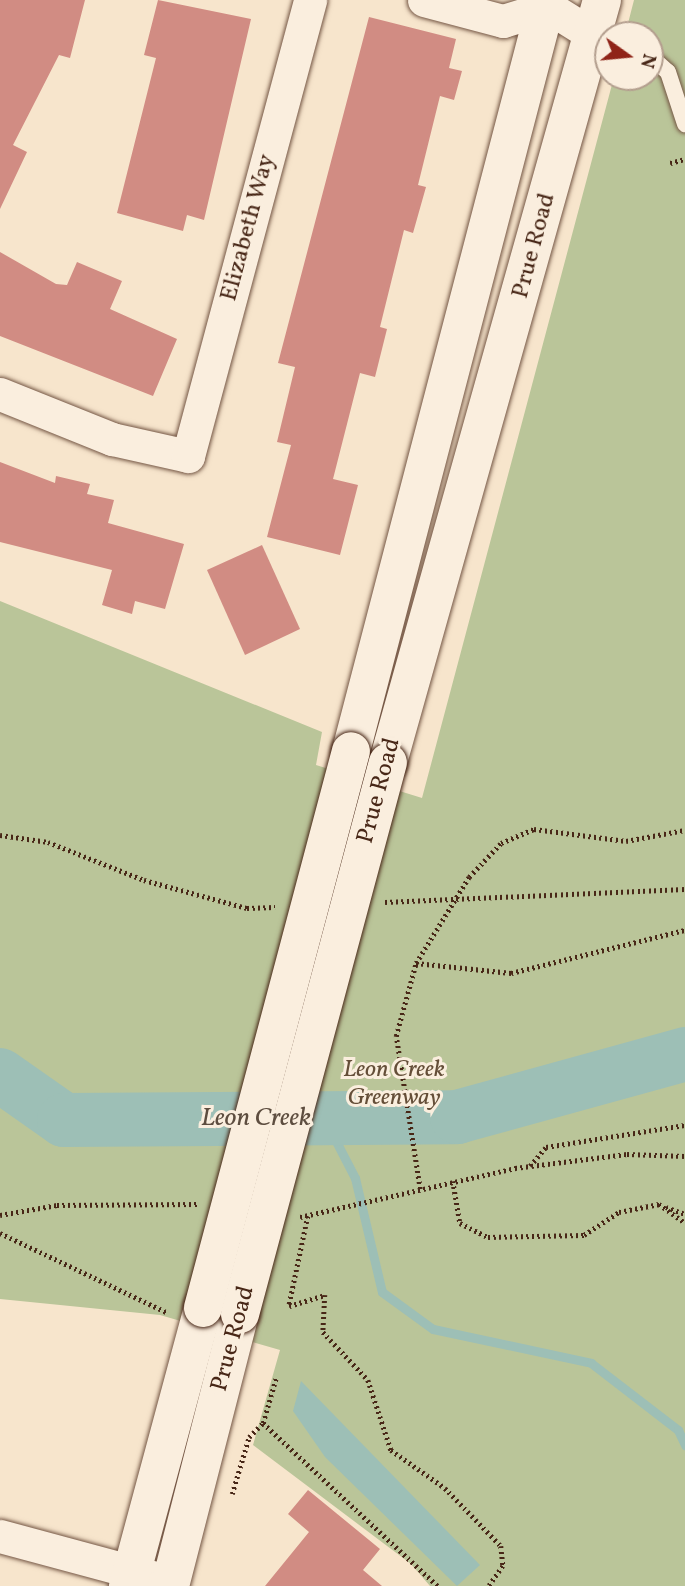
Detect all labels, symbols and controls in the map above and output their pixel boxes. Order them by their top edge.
north arrow [594,21,664,91]
text: N [633,51,662,71]
street label: Elizabeth Way [215,151,283,305]
street label: Prue Road [507,190,563,302]
street label: Prue Road [352,735,408,847]
park label: Leon Creek Greenway [343,1057,445,1113]
water label: Leon Creek [201,1103,311,1135]
street label: Prue Road [206,1283,262,1395]

